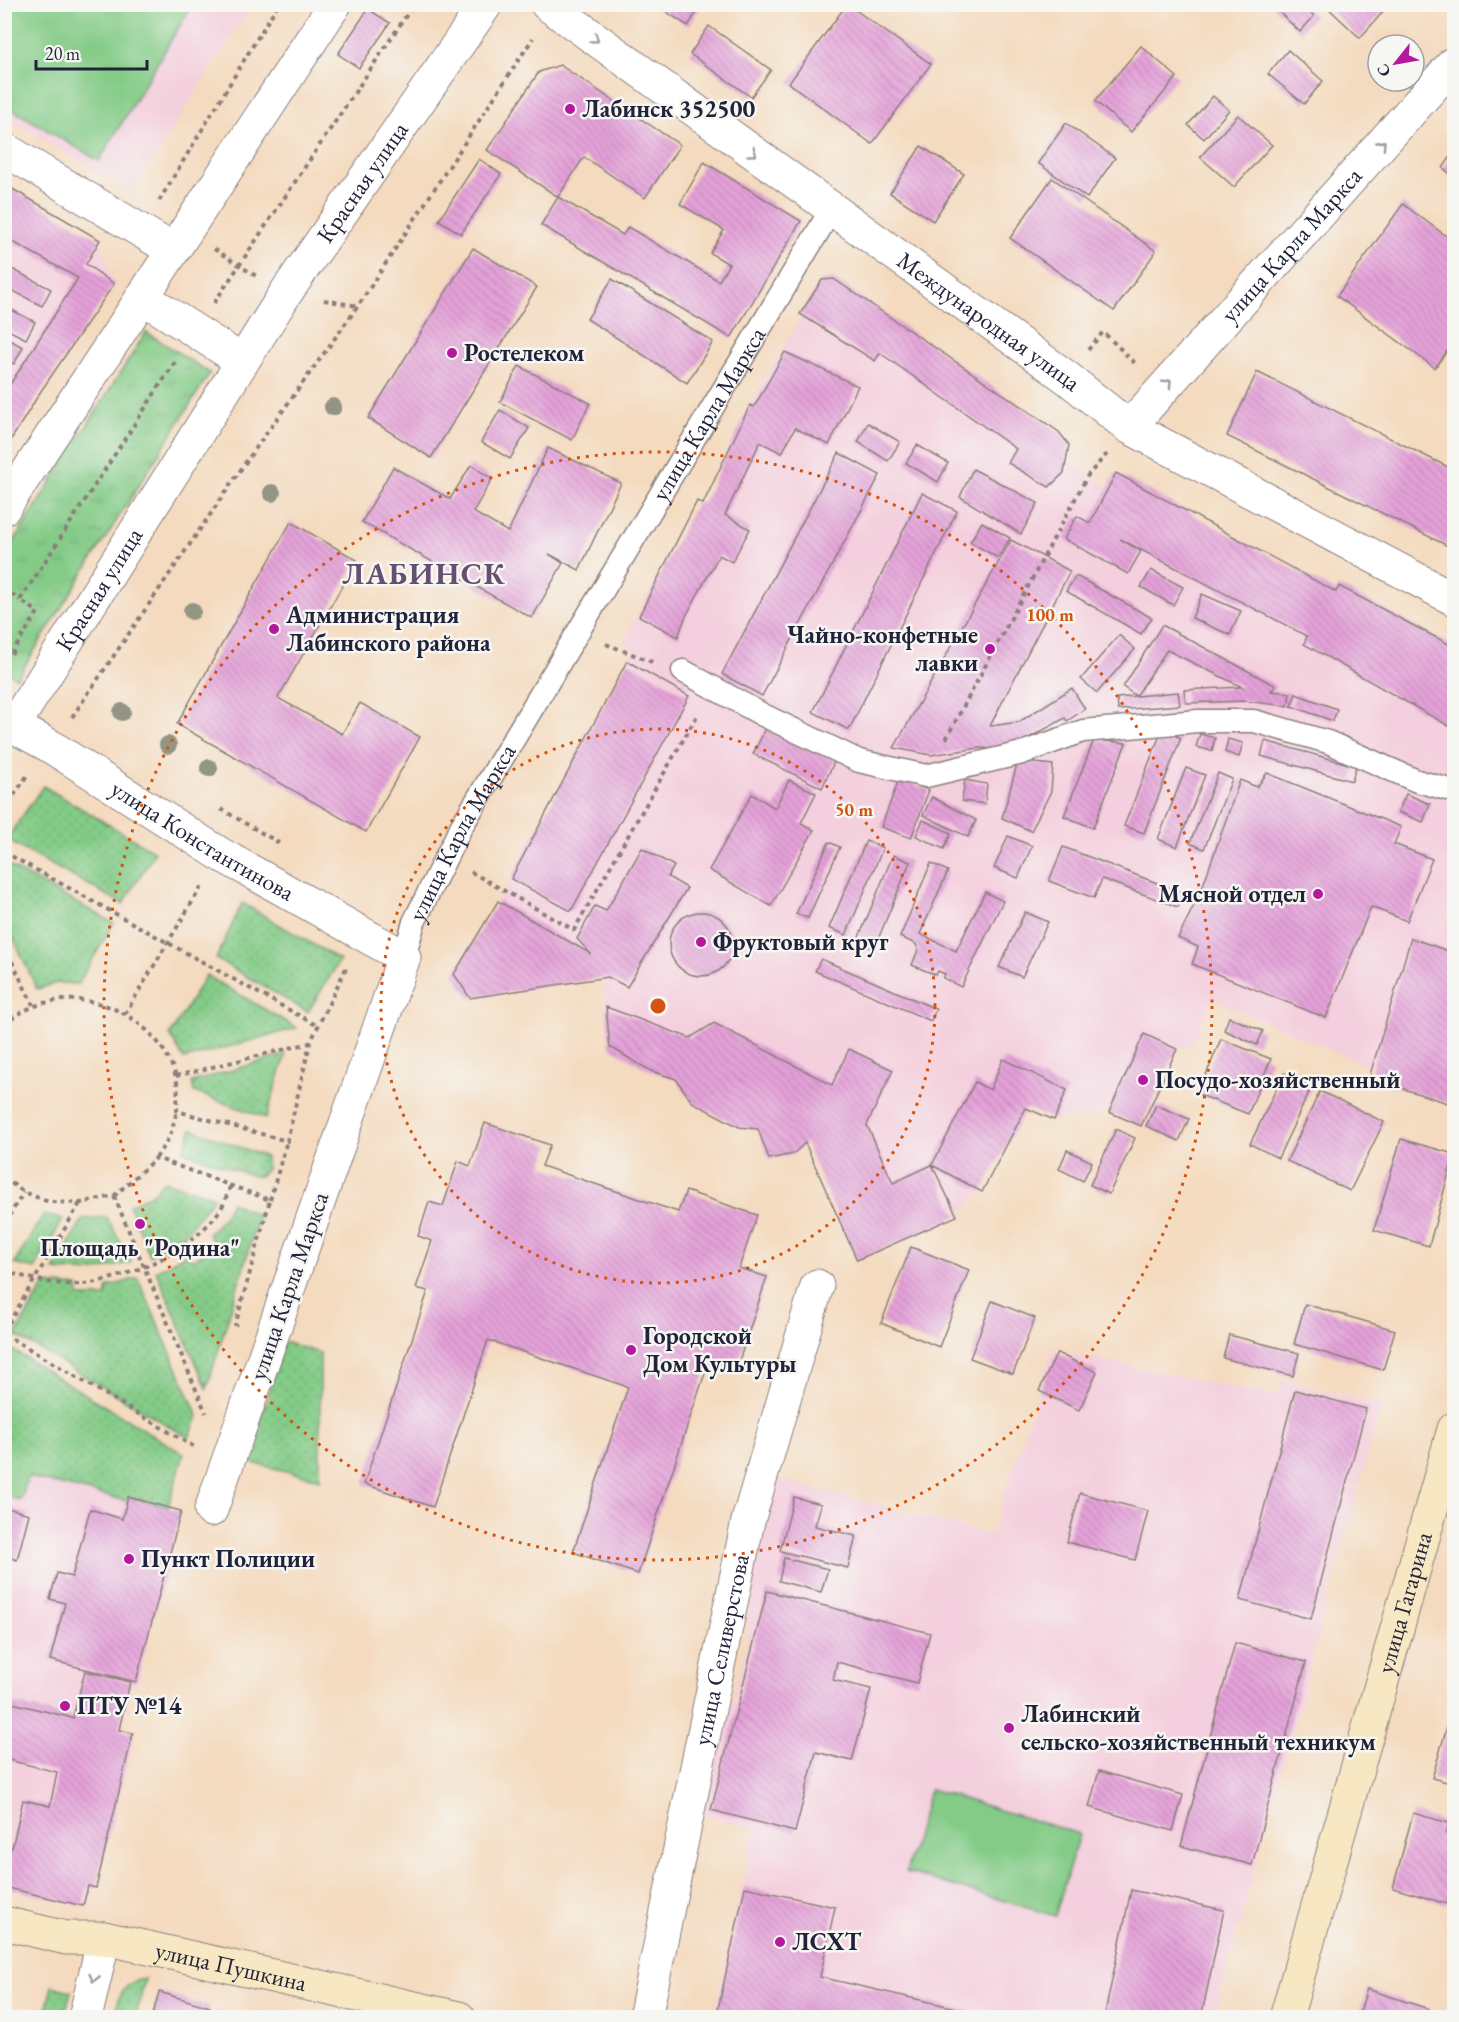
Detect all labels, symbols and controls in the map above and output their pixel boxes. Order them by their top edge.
one-way arrow [588,32,599,43]
scale bar [36,33,147,71]
north arrow [1366,33,1426,93]
text: 20 m [45,42,80,65]
text: С [1372,60,1395,81]
place label: Лабинск 352500 [582,93,755,124]
marker: Лабинск 352500 [563,102,577,116]
street label: Красная улица [309,115,415,249]
one-way arrow [1375,140,1386,151]
one-way arrow [746,146,757,157]
street label: улица Карла Маркса [1214,160,1369,329]
street label: Международная улица [891,245,1087,398]
street label: улица Карла Маркса [644,321,773,506]
place label: Ростелеком [464,337,584,368]
marker: Ростелеком [445,346,459,360]
one-way arrow [1161,380,1172,390]
street label: Красная улица [48,521,150,657]
district label: ЛАБИНСК [342,554,506,593]
place label: Администрация Лабинского района [285,599,491,658]
text: 100 m [1026,603,1074,626]
place label: Чайно-конфетные лавки [787,619,978,678]
marker: Администрация Лабинского района [267,622,281,636]
marker: Чайно-конфетные лавки [983,642,997,656]
street label: улица Карла Маркса [401,738,523,926]
street label: улица Константинова [105,773,300,908]
text: 50 m [835,798,873,821]
place label: Мясной отдел [1158,878,1306,909]
marker: Мясной отдел [1311,887,1325,901]
place label: Фруктовый круг [713,926,889,958]
marker: Фруктовый круг [694,935,708,949]
centre of rings [648,996,668,1016]
place label: Посудо-хозяйственный [1155,1064,1400,1096]
marker: Посудо-хозяйственный [1136,1073,1150,1087]
street label: улица Карла Маркса [242,1187,335,1384]
marker: Площадь "Родина" [133,1217,147,1231]
place label: Площадь "Родина" [40,1232,240,1263]
place label: Городской Дом Культуры [643,1320,797,1380]
marker: Городской Дом Культуры [624,1343,638,1357]
street label: улица Гагарина [1369,1528,1439,1677]
place label: Пункт Полиции [141,1543,315,1575]
street label: улица Селиверстова [686,1551,756,1748]
marker: Пункт Полиции [122,1552,136,1566]
place label: ПТУ №14 [77,1690,182,1721]
place label: Лабинский сельско-хозяйственный техникум [1021,1698,1376,1758]
marker: ПТУ №14 [58,1699,72,1713]
marker: Лабинский сельско-хозяйственный техникум [1002,1721,1016,1735]
place label: ЛСХТ [792,1926,862,1957]
street label: улица Пушкина [153,1934,310,1998]
marker: ЛСХТ [773,1935,787,1949]
one-way arrow [89,1973,102,1983]

